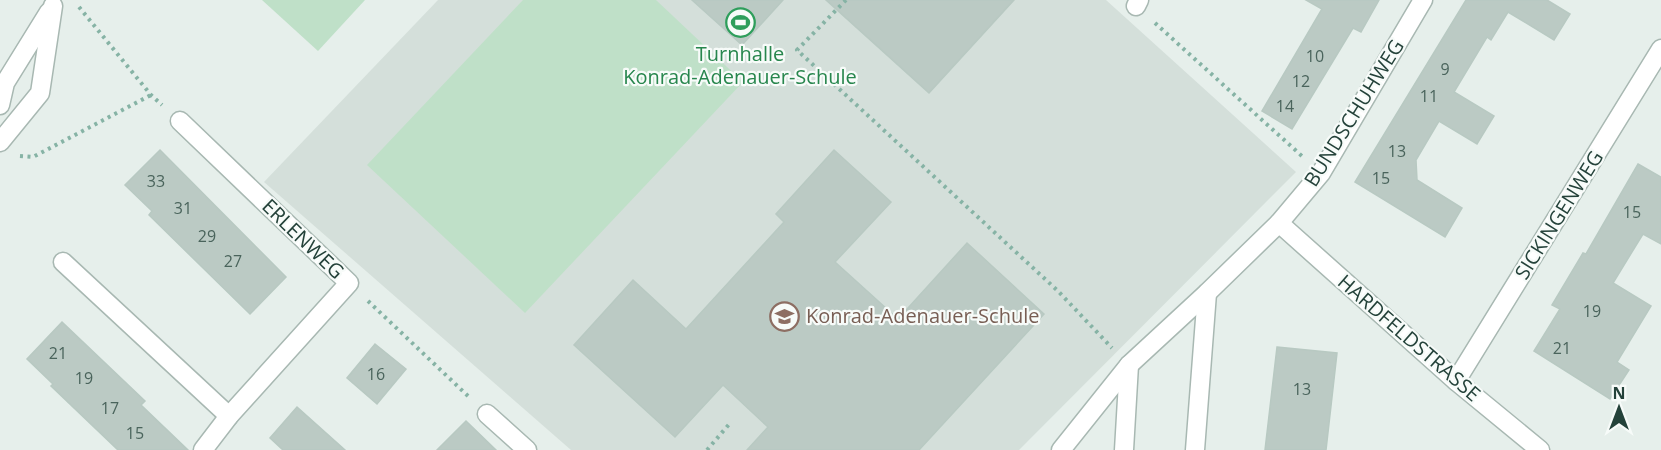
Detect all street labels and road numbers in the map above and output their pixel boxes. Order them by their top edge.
street label: BUNDSCHUHWEG [1297,34,1410,191]
street label: SICKINGENWEG [1508,145,1609,284]
street label: ERLENWEG [256,193,350,285]
street label: HARDFELDSTRASSE [1332,268,1486,407]

